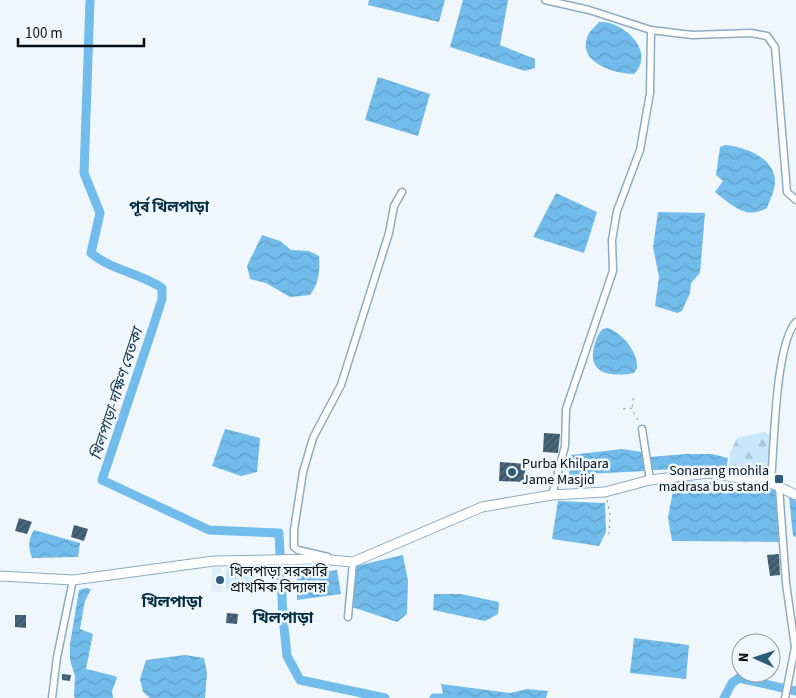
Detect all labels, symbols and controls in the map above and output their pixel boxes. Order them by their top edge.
scale bar [18,15,144,47]
text: 100 m [25,23,63,44]
district label: পূর্ব খিলপাড়া [129,196,210,218]
water label: খিলপাড়া-দক্ষিণ বেতকা [86,323,149,463]
place label: Purba Khilpara Jame Masjid [522,454,609,490]
place label: Sonarang mohila madrasa bus stand [659,461,769,497]
marker: Purba Khilpara Jame Masjid [506,466,518,478]
marker: Sonarang mohila madrasa bus stand [773,473,785,485]
place label: খিলপাড়া সরকারি প্রাথমিক বিদ্যালয় [229,562,328,598]
marker: খিলপাড়া সরকারি প্রাথমিক বিদ্যালয় [214,574,226,586]
district label: খিলপাড়া [141,591,203,613]
district label: খিলপাড়া [252,607,314,629]
north arrow [731,633,781,683]
text: N [734,652,754,663]

